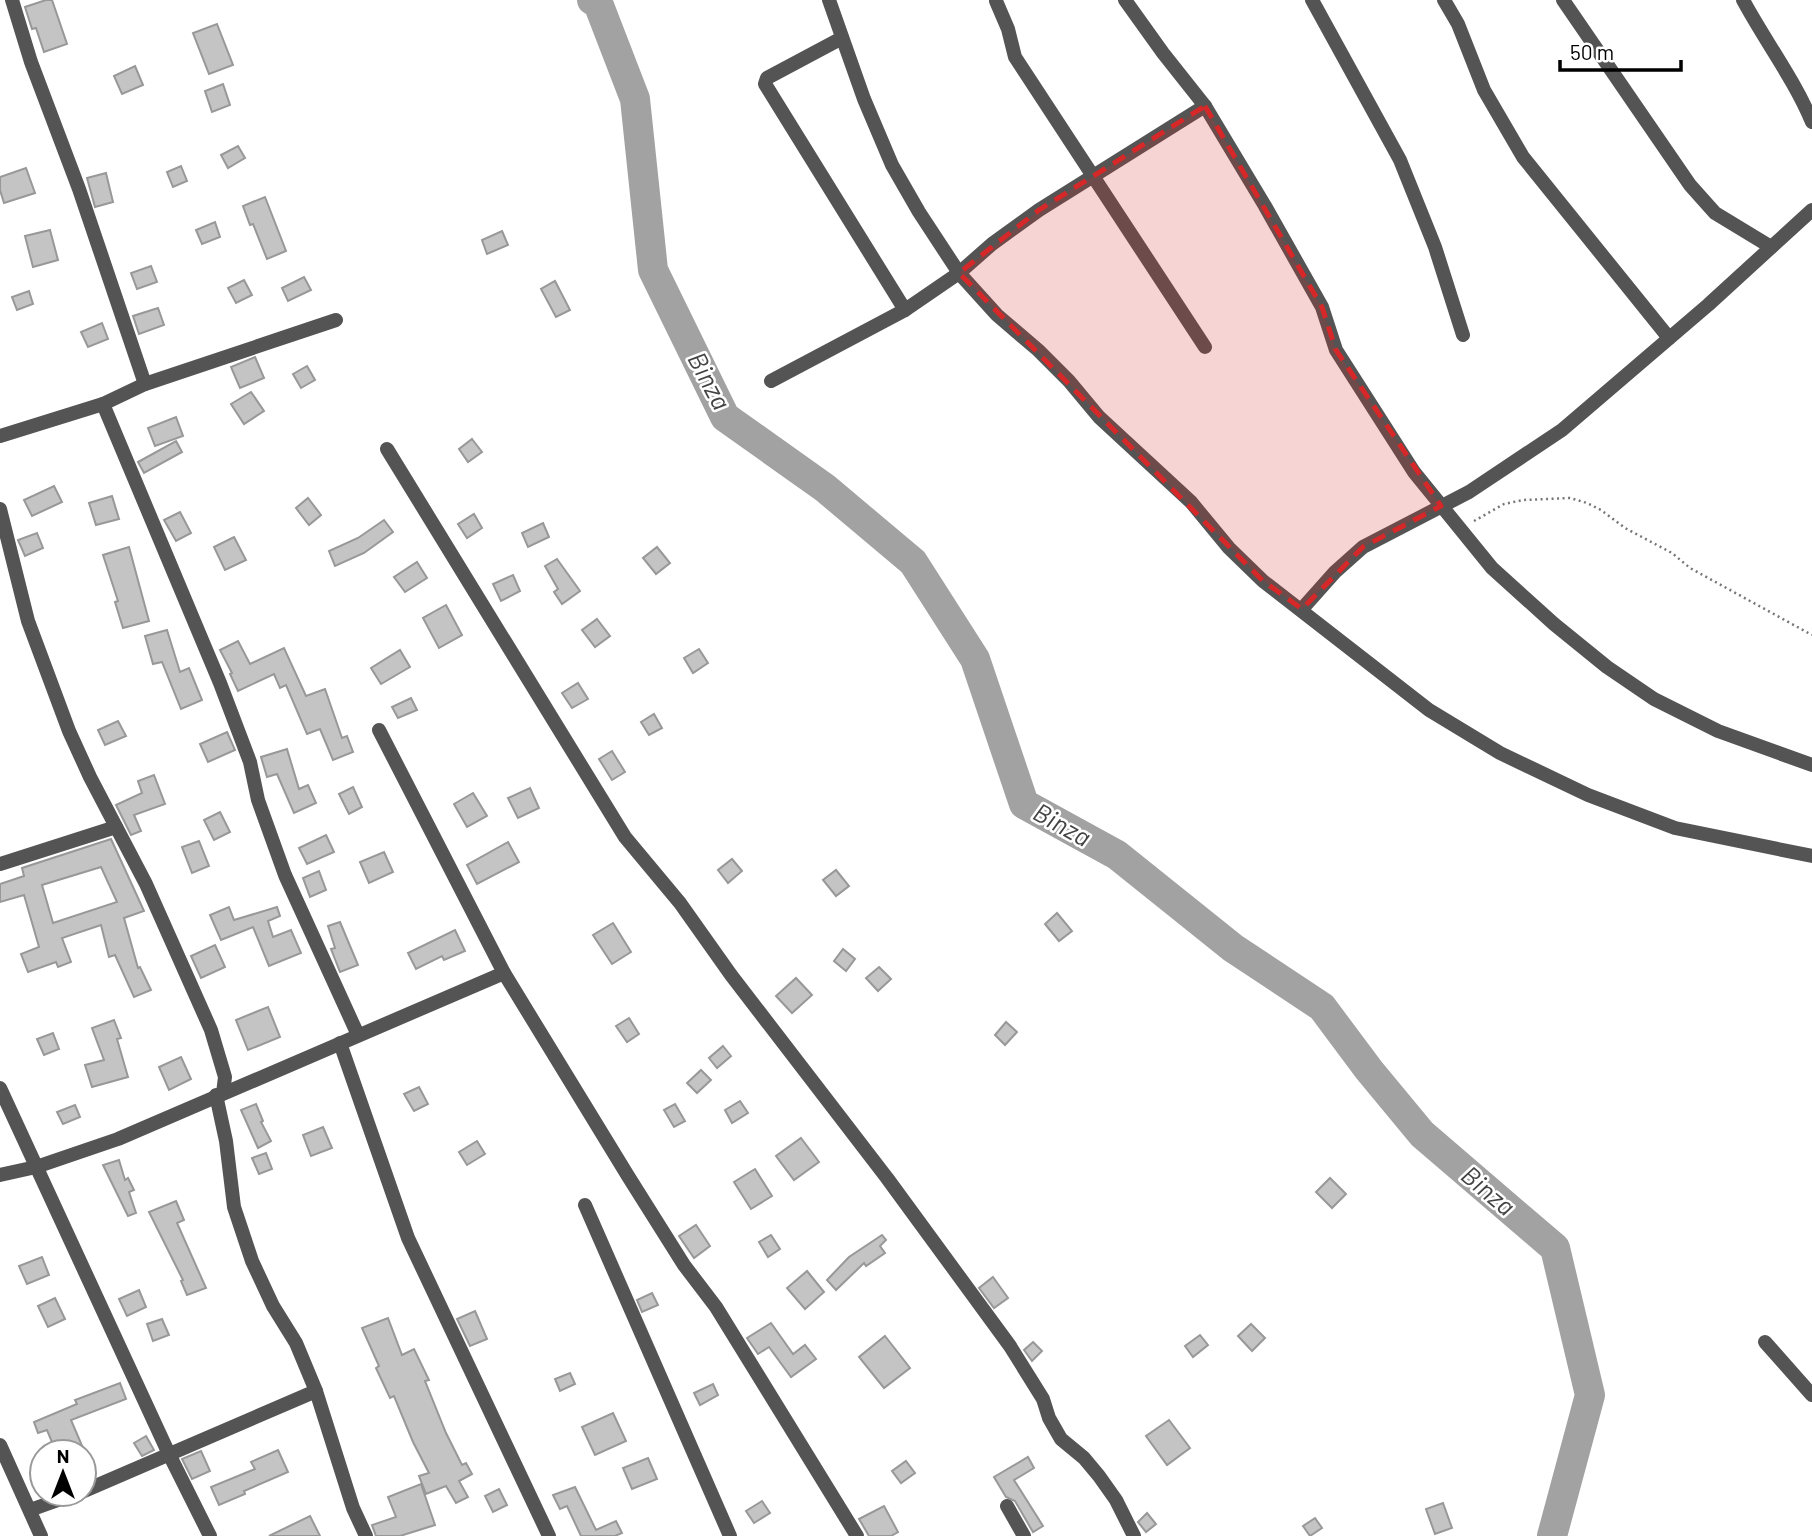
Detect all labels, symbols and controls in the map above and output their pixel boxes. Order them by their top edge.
scale bar [1560,28,1681,72]
text: 50 m [1570,39,1614,64]
water label: Binza [682,346,738,414]
water label: Binza [1029,795,1097,852]
water label: Binza [1456,1158,1522,1221]
north arrow [28,1438,98,1508]
text: N [57,1444,69,1467]

